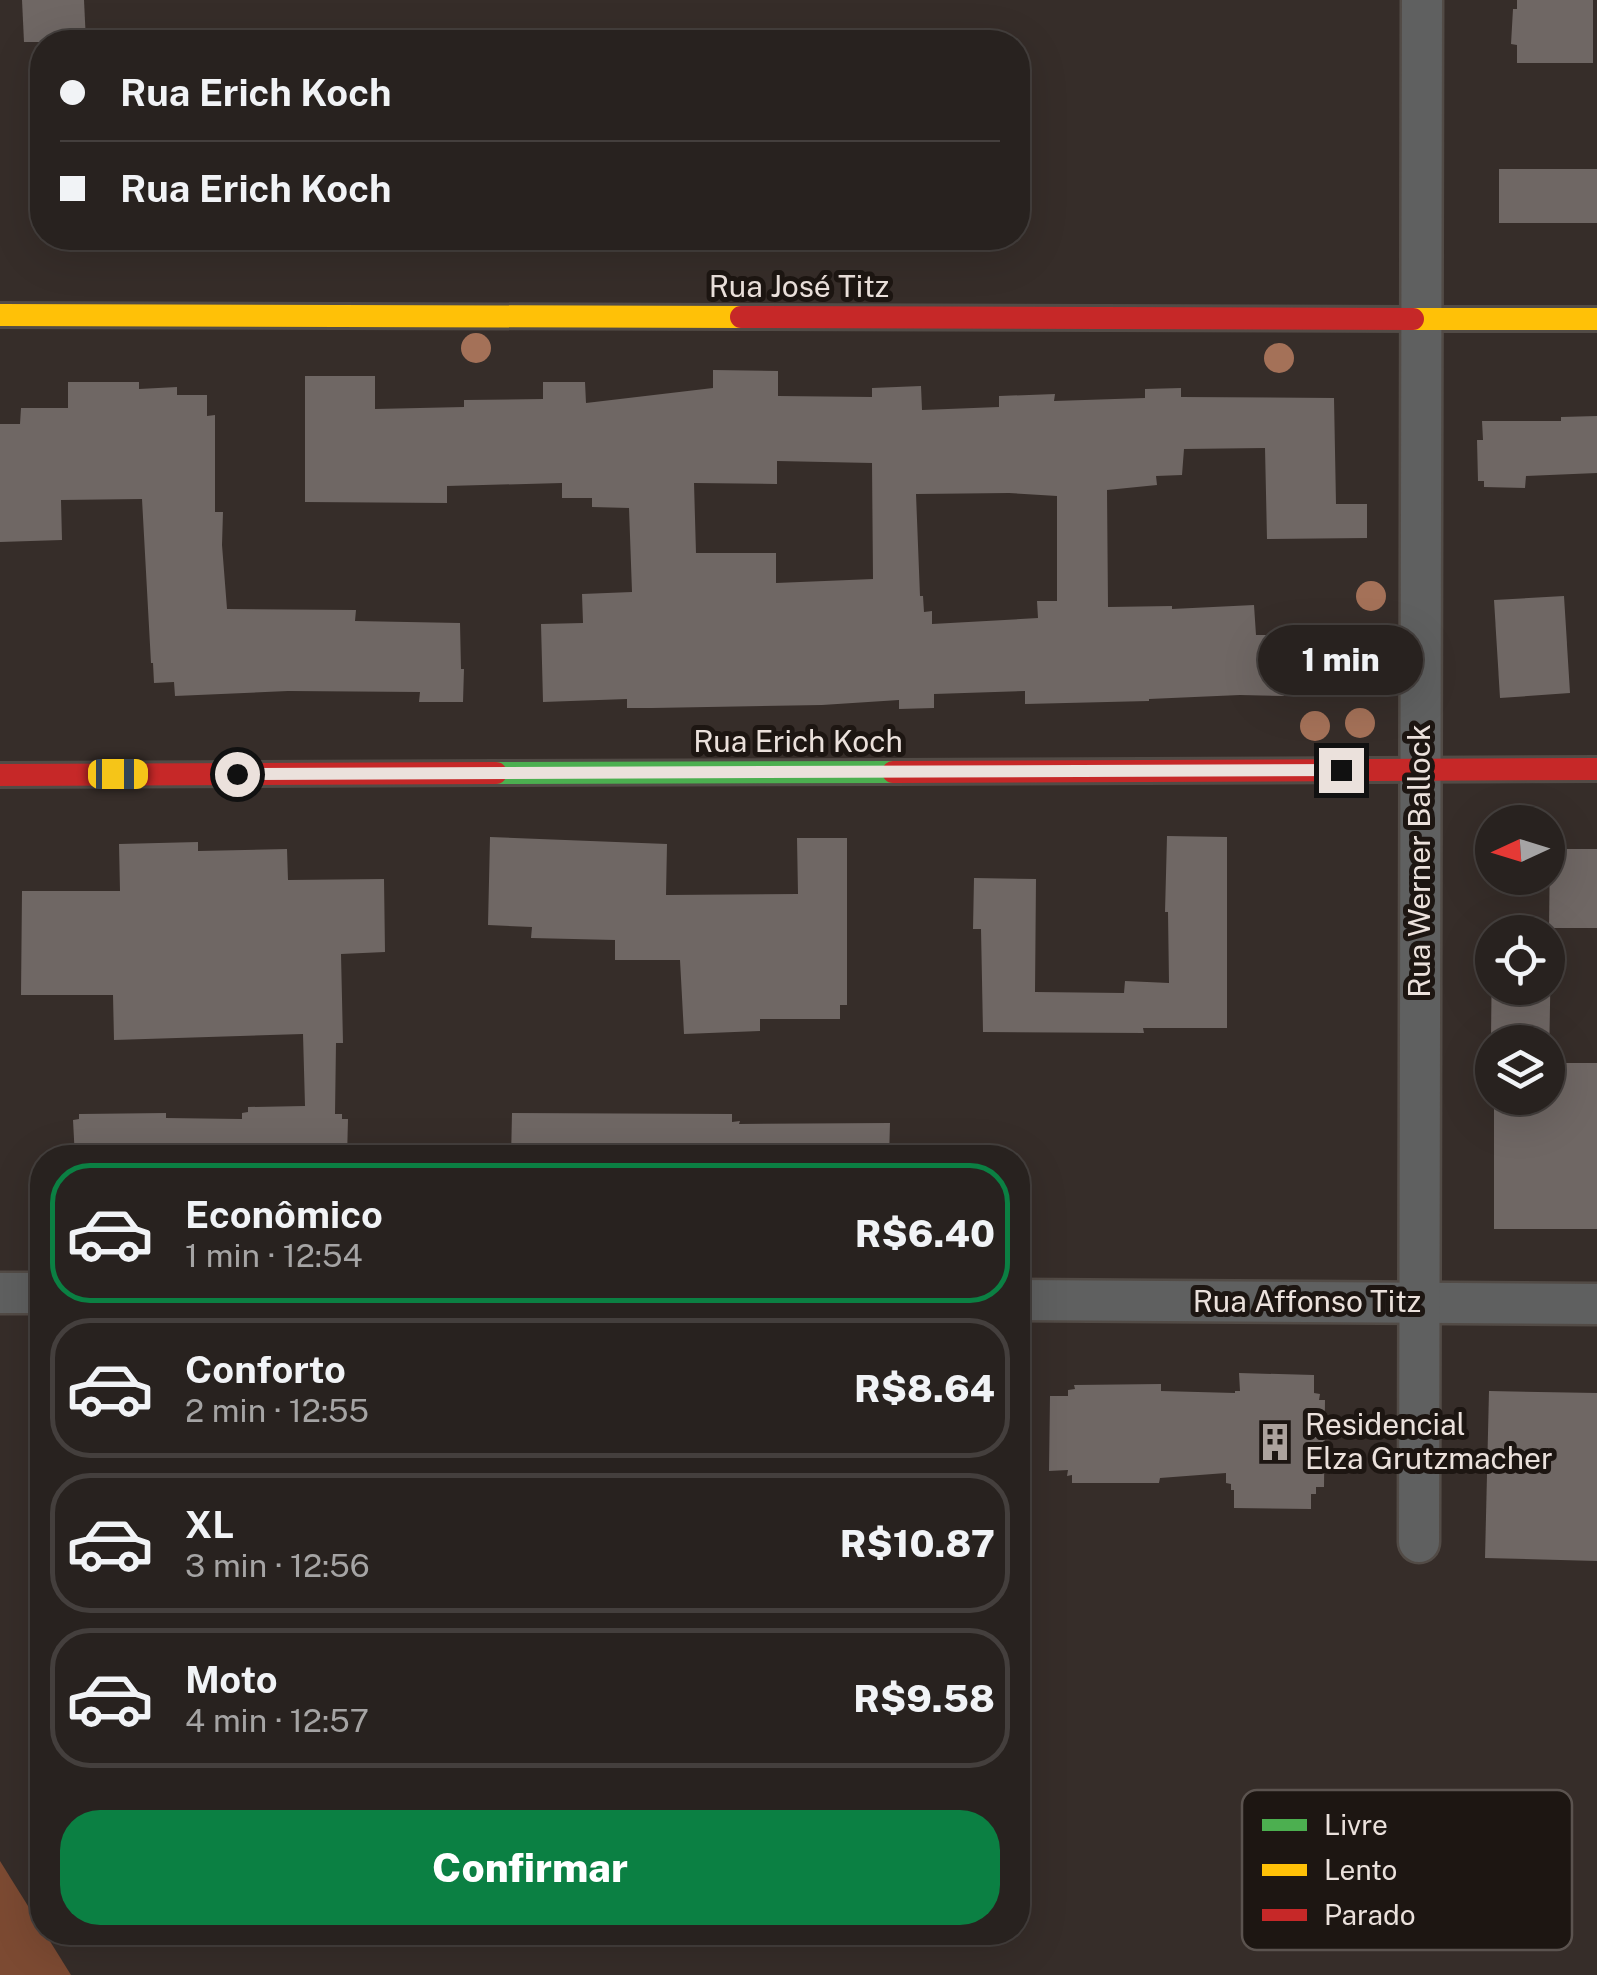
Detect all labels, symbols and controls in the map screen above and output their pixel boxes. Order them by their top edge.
text: Rua Erich Koch [120,70,391,115]
text: Rua Erich Koch [120,166,391,211]
street label: Rua José Titz [709,268,889,304]
callout: 1 min [1258,625,1424,695]
text: 1 min [1301,641,1380,678]
street label: Rua Erich Koch [693,723,903,759]
street label: Rua Werner Ballock [1401,724,1437,998]
route end [1319,748,1364,793]
route start [215,752,260,797]
car [88,759,148,789]
north arrow [1475,805,1565,895]
map controls [1475,805,1565,1115]
button: locate [1475,915,1565,1005]
button: layers [1475,1025,1565,1115]
icon: car [65,1188,155,1278]
text: Econômico [185,1192,383,1237]
text: R$6.40 [855,1211,995,1256]
text: 1 min · 12:54 [185,1237,363,1274]
street label: Rua Affonso Titz [1193,1283,1421,1319]
icon: car [65,1343,155,1433]
text: Conforto [185,1347,346,1392]
text: R$8.64 [854,1366,995,1411]
text: 2 min · 12:55 [185,1392,369,1429]
place label: Residencial Elza Grutzmacher [1305,1406,1553,1476]
building icon: Residencial Elza Grutzmacher [1254,1421,1296,1463]
icon: car [65,1498,155,1588]
text: XL [185,1502,234,1547]
text: R$10.87 [840,1521,995,1566]
text: 3 min · 12:56 [185,1547,370,1584]
icon: car [65,1653,155,1743]
text: Moto [185,1657,278,1702]
text: R$9.58 [853,1676,995,1721]
text: 4 min · 12:57 [185,1702,369,1739]
legend [1242,1790,1572,1950]
text: Livre [1324,1808,1388,1841]
button: Confirmar [60,1810,1000,1925]
text: Lento [1324,1853,1397,1886]
text: Parado [1324,1898,1416,1931]

